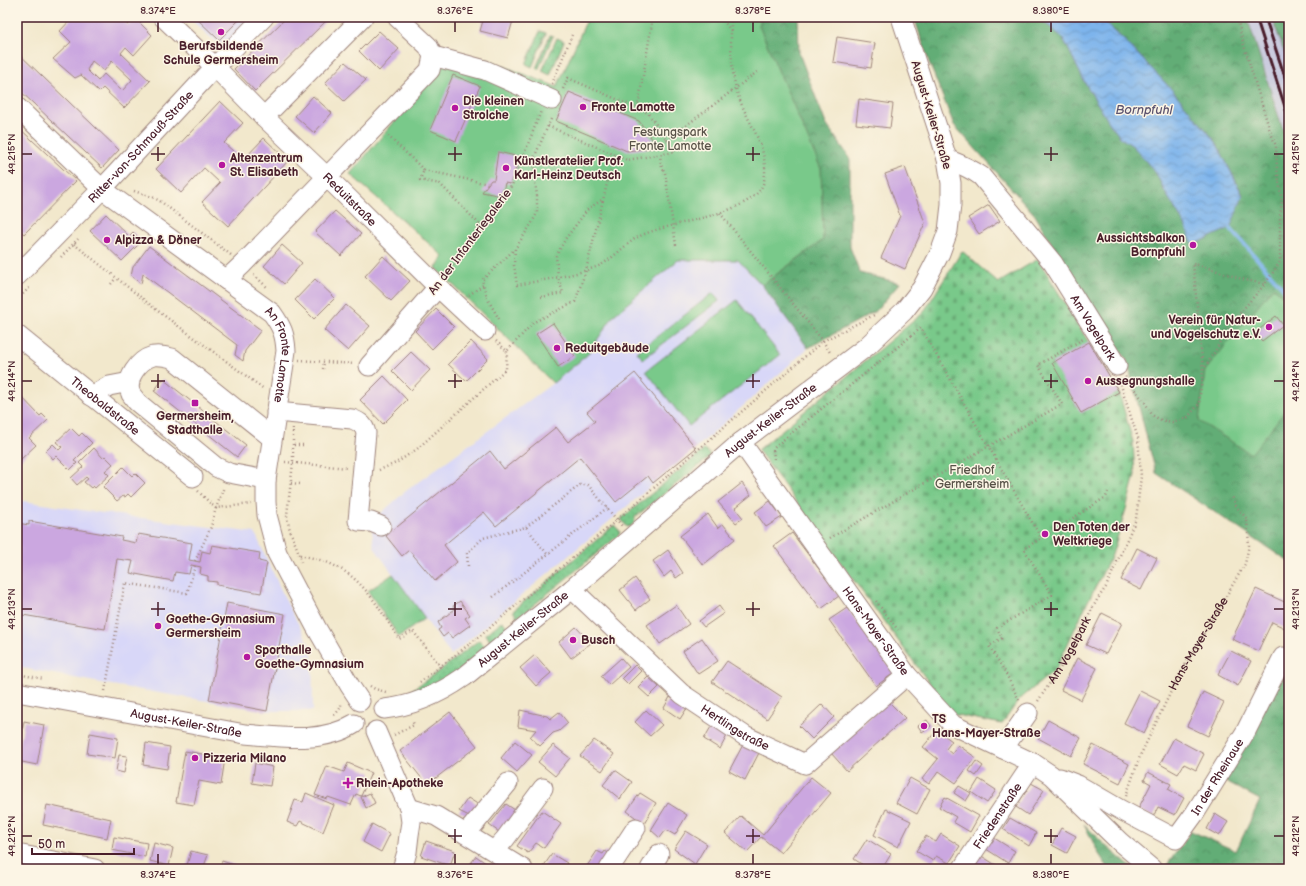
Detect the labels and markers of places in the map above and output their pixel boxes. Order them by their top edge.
marker: Berufsbildende Schule Germersheim [216,27,226,37]
place label: Berufsbildende Schule Germersheim [163,39,279,68]
place label: Die kleinen Strolche [463,94,524,123]
place label: Fronte Lamotte [591,100,675,115]
marker: Fronte Lamotte [578,102,588,112]
marker: Die kleinen Strolche [450,103,460,113]
place label: Altenzentrum St. Elisabeth [229,151,303,180]
place label: Künstleratelier Prof. Karl-Heinz Deutsch [514,154,623,183]
marker: Altenzentrum St. Elisabeth [217,160,227,170]
marker: Künstleratelier Prof. Karl-Heinz Deutsch [501,163,511,173]
place label: Aussichtsbalkon Bornpfuhl [1096,231,1185,260]
place label: Alpizza & Döner [114,233,202,248]
marker: Alpizza & Döner [102,235,112,245]
marker: Aussichtsbalkon Bornpfuhl [1188,240,1198,250]
place label: Verein für Natur- und Vogelschutz e.V. [1151,313,1261,342]
marker: Verein für Natur- und Vogelschutz e.V. [1264,322,1274,332]
place label: Reduitgebäude [565,341,649,356]
marker: Reduitgebäude [552,343,562,353]
place label: Aussegnungshalle [1095,374,1195,389]
marker: Aussegnungshalle [1083,376,1093,386]
marker: Germersheim, Stadthalle [190,398,200,408]
place label: Germersheim, Stadthalle [156,409,234,438]
place label: Den Toten der Weltkriege [1053,520,1130,549]
marker: Den Toten der Weltkriege [1040,529,1050,539]
place label: Goethe-Gymnasium Germersheim [166,612,275,641]
marker: Goethe-Gymnasium Germersheim [153,621,163,631]
place label: Busch [581,633,615,648]
marker: Busch [568,635,578,645]
place label: Sporthalle Goethe-Gymnasium [255,643,364,672]
marker: Sporthalle Goethe-Gymnasium [242,652,252,662]
place label: TS Hans-Mayer-Straße [932,712,1041,741]
marker: TS Hans-Mayer-Straße [919,721,929,731]
place label: Pizzeria Milano [203,751,287,766]
marker: Pizzeria Milano [190,753,200,763]
place label: Rhein-Apotheke [356,776,443,791]
marker: Rhein-Apotheke [343,778,353,788]

